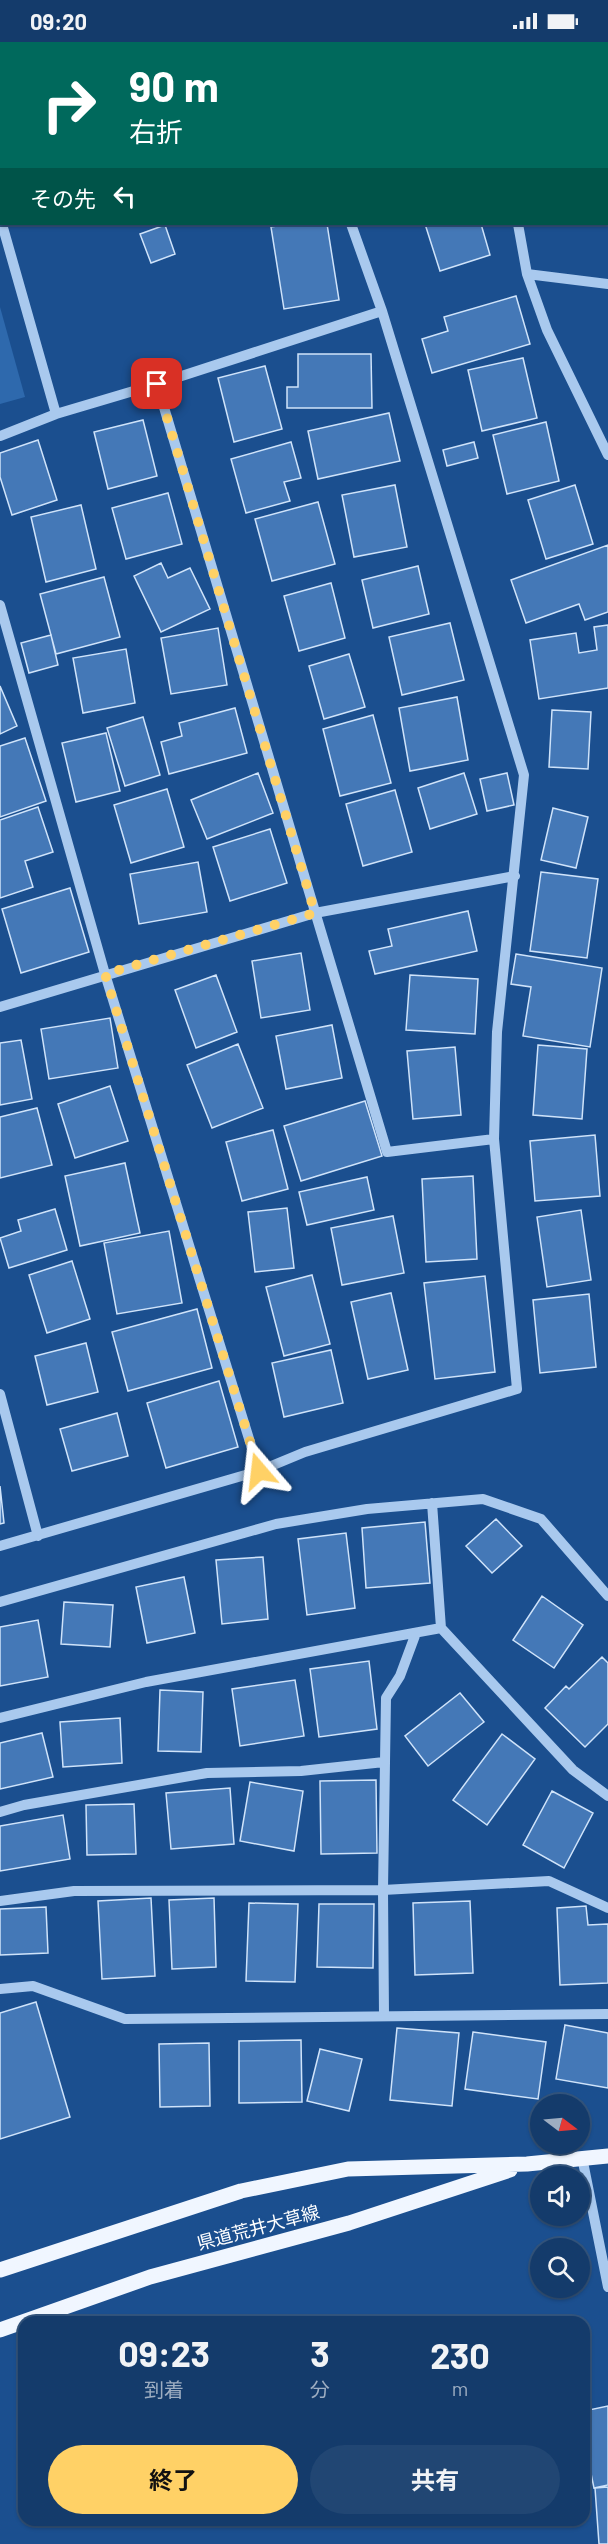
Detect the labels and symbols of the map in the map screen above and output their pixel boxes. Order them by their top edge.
pin [131,358,182,409]
position arrow [227,1439,291,1503]
north arrow [530,2094,590,2154]
street label: 県道荒井大草線 [194,2200,322,2254]

